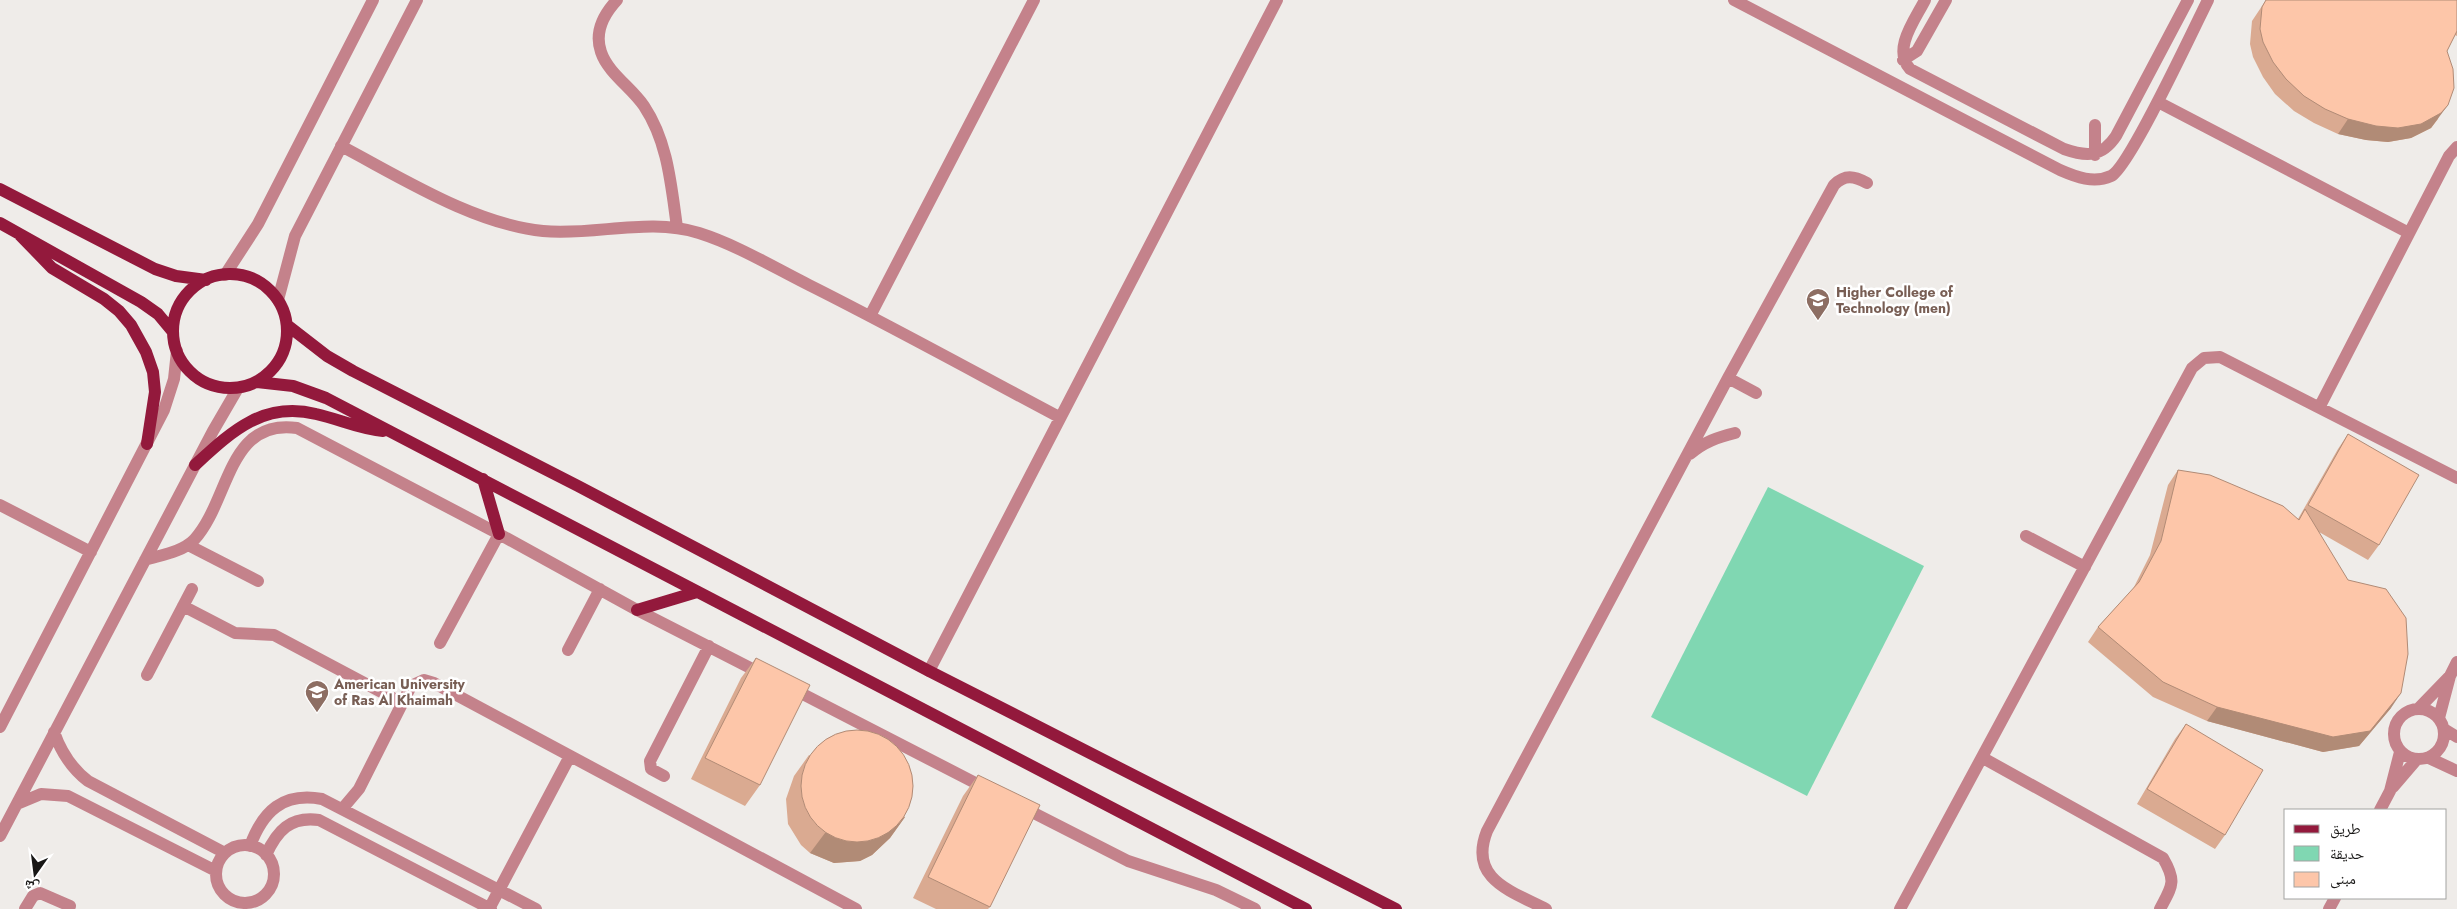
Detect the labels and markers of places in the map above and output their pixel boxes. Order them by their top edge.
place label: Higher College of Technology (men) [1836,282,1954,318]
school or university icon: Higher College of Technology (men) [1805,287,1831,321]
place label: American University of Ras Al Khaimah [333,674,465,710]
school or university icon: American University of Ras Al Khaimah [304,679,330,713]

